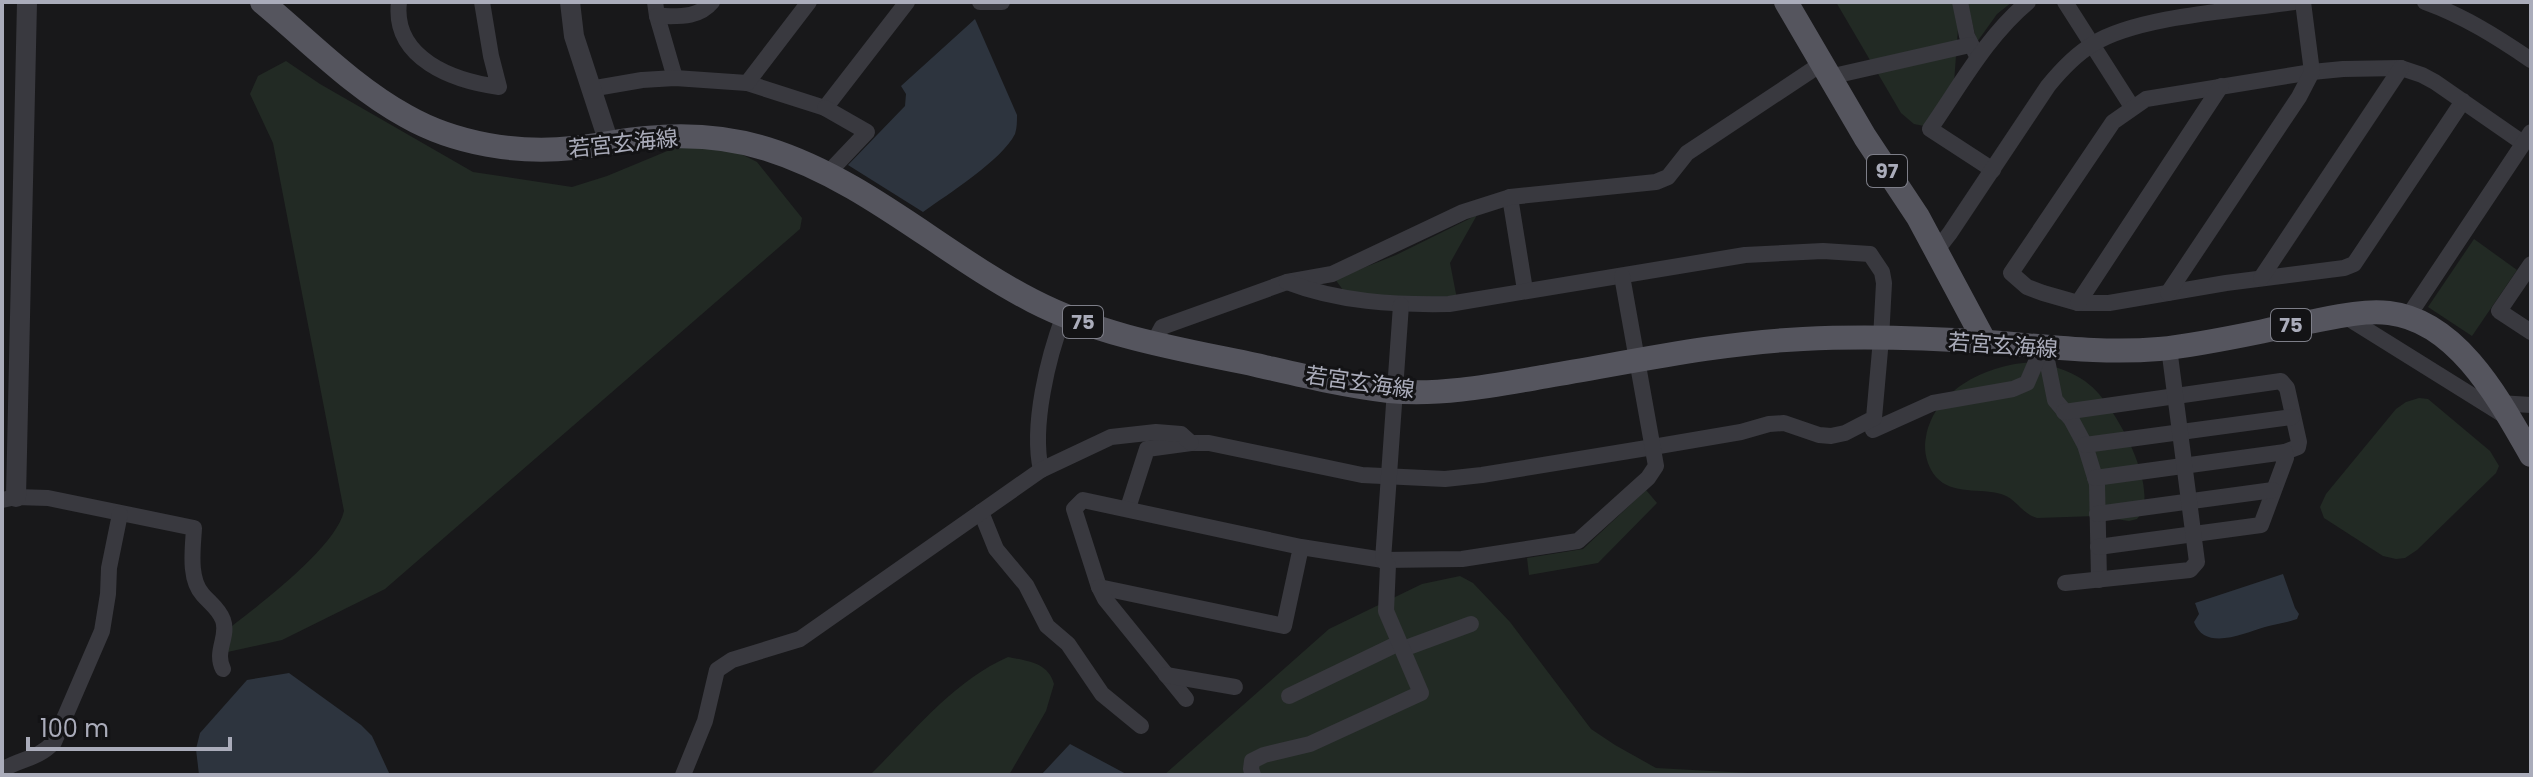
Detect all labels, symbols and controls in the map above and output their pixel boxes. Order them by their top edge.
street label: 若宮玄海線 [567,122,679,165]
road number: 97 [1867,155,1907,187]
road number: 75 [1063,306,1103,338]
road number: 75 [2271,309,2311,341]
street label: 若宮玄海線 [1947,326,2059,365]
street label: 若宮玄海線 [1303,359,1417,405]
scale bar [28,701,230,751]
text: 100 m [40,712,109,745]

